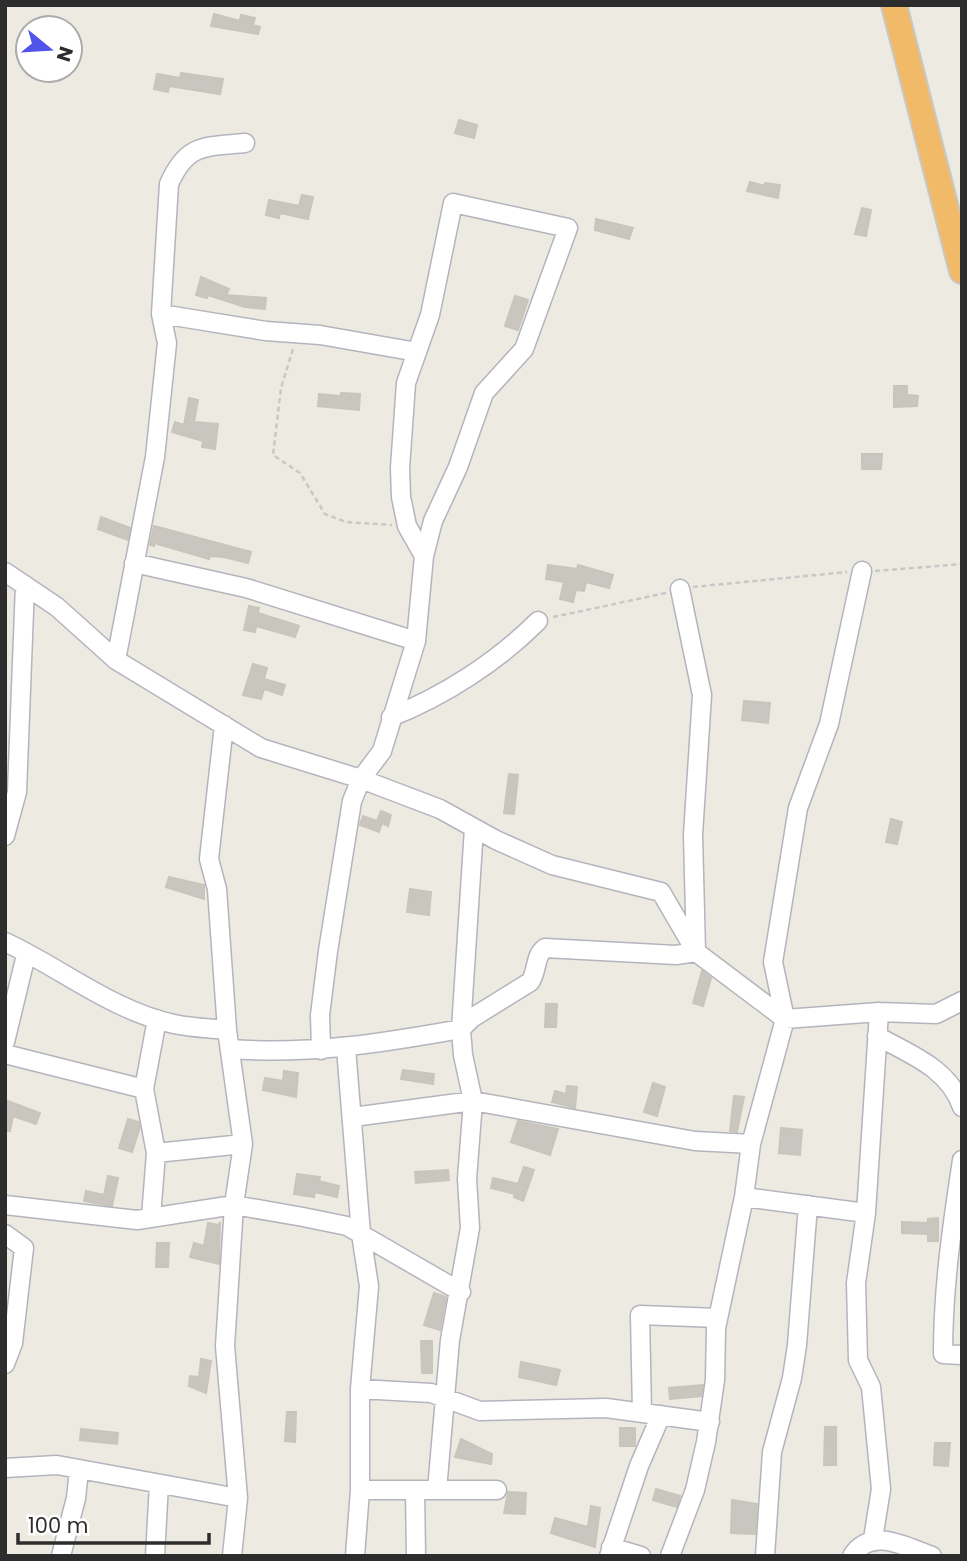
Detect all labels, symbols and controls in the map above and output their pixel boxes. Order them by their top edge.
north arrow [14,14,84,84]
text: N [50,43,80,65]
scale bar [18,1502,208,1546]
text: 100 m [28,1511,88,1540]

